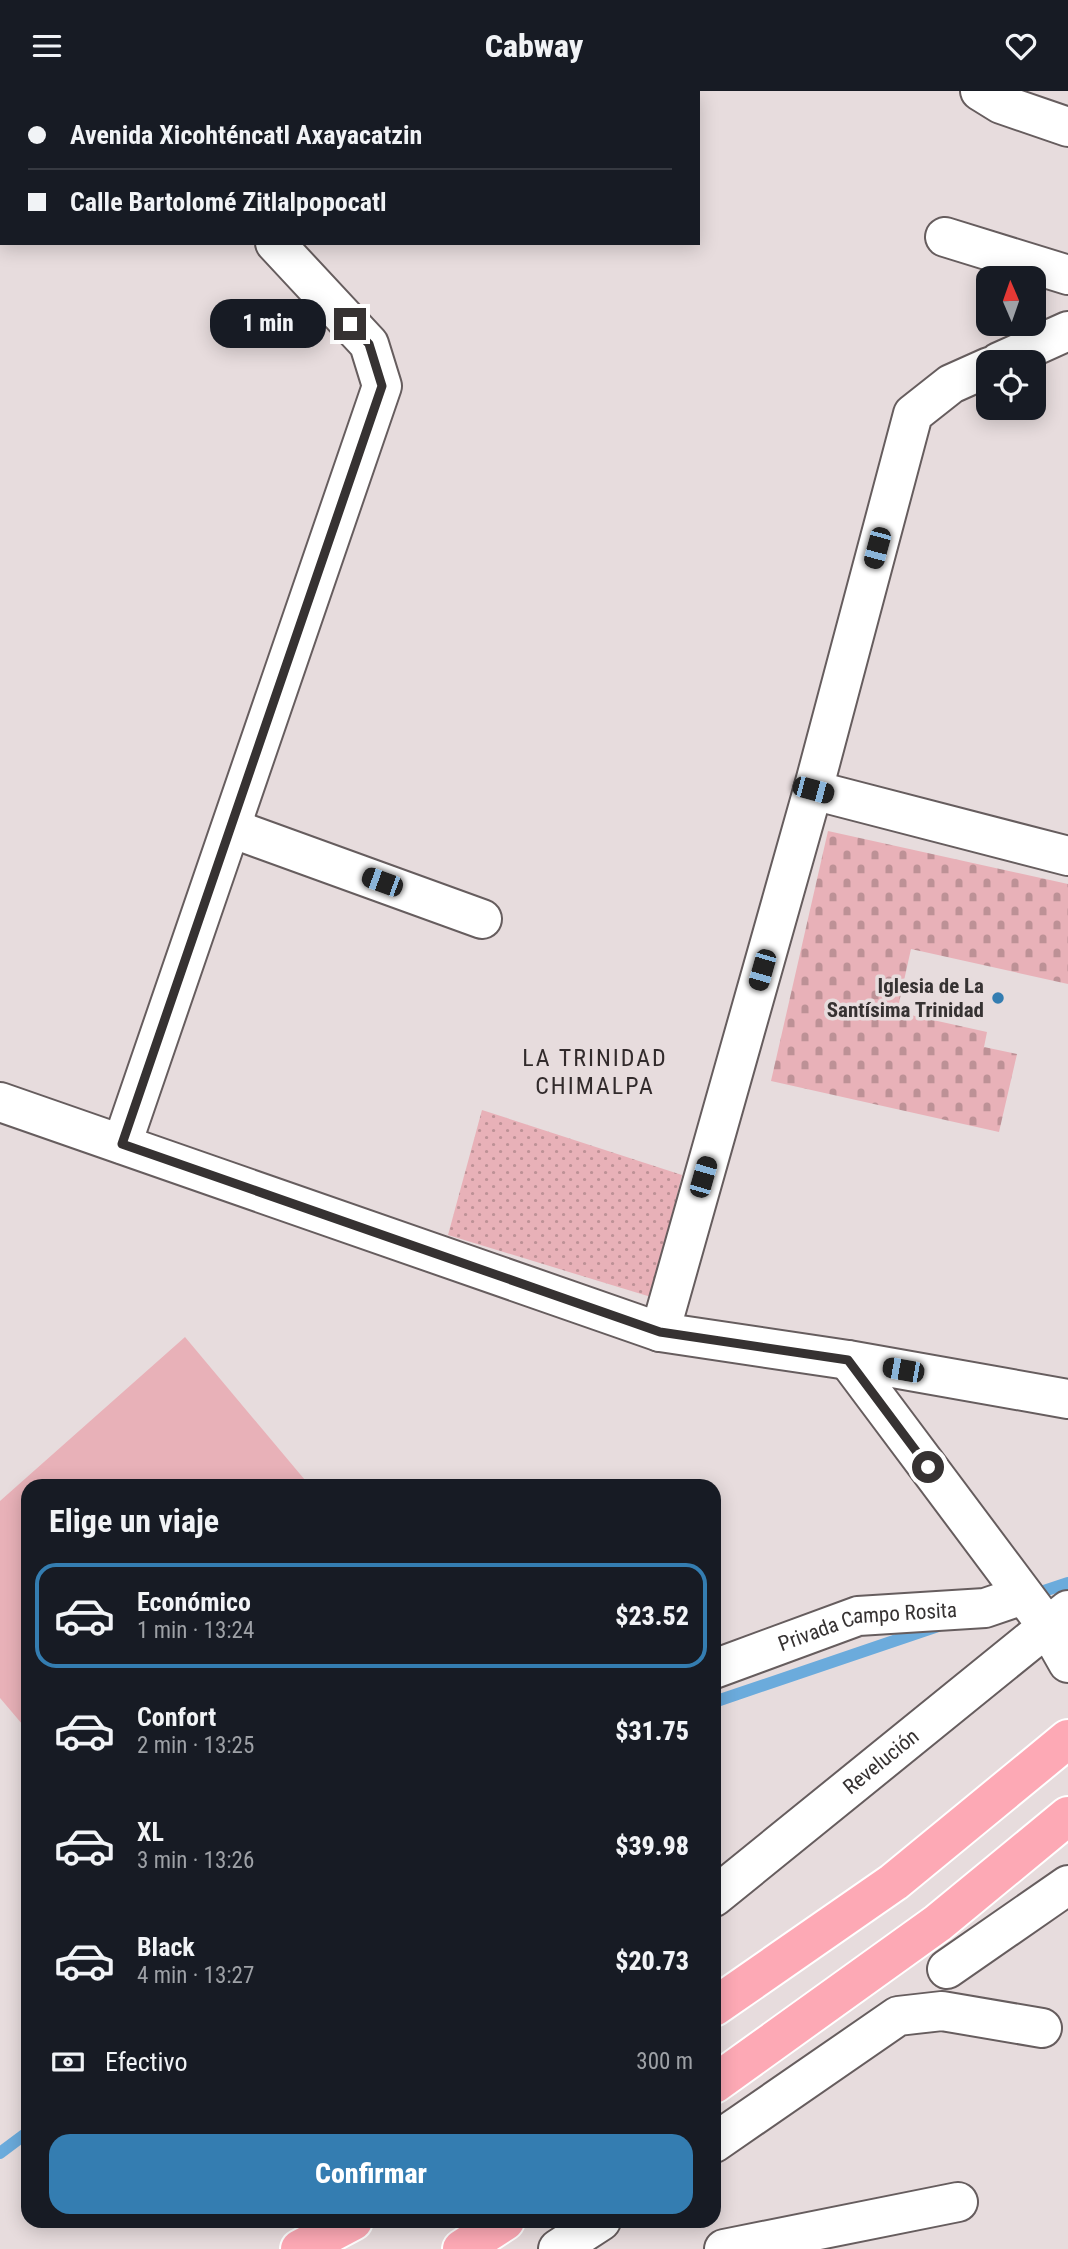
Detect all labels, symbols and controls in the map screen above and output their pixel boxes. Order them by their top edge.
icon: menu [28,27,66,65]
text: Cabway [485,27,583,65]
icon: heart [1002,27,1040,65]
text: Avenida Xicohténcatl Axayacatzin [70,120,422,150]
text: Calle Bartolomé Zitlalpopocatl [70,187,386,217]
north arrow [976,266,1046,336]
map controls [976,266,1046,420]
callout: 1 min [210,299,326,349]
route end [334,308,366,340]
text: 1 min [242,310,294,337]
button: locate [976,350,1046,420]
car [862,525,893,571]
car [790,774,837,806]
car [359,865,406,899]
car [747,947,778,993]
place label: Iglesia de La Santísima Trinidad [827,974,984,1022]
marker: Iglesia de La Santísima Trinidad [990,990,1006,1006]
district label: LA TRINIDAD CHIMALPA [522,1044,668,1100]
car [688,1154,719,1200]
car [881,1356,926,1384]
route start [912,1451,944,1483]
text: Elige un viaje [49,1502,219,1540]
icon: car [53,1584,116,1647]
text: Económico [137,1587,251,1617]
street label: Privada Campo Rosita [775,1598,958,1656]
text: $23.52 [615,1601,689,1631]
text: 1 min · 13:24 [137,1617,254,1644]
icon: car [53,1699,116,1762]
text: Confort [137,1702,216,1732]
text: $31.75 [615,1716,689,1746]
street label: Revelución [839,1724,923,1799]
text: 2 min · 13:25 [137,1732,254,1759]
icon: car [53,1814,116,1877]
text: XL [137,1817,164,1847]
text: $39.98 [615,1831,689,1861]
text: 3 min · 13:26 [137,1847,254,1874]
icon: car [53,1929,116,1992]
text: Black [137,1932,195,1962]
text: $20.73 [615,1946,689,1976]
text: 4 min · 13:27 [137,1962,254,1989]
icon: cash [49,2043,87,2081]
text: Efectivo [105,2047,187,2077]
text: 300 m [636,2048,693,2075]
button: Confirmar [49,2134,693,2214]

